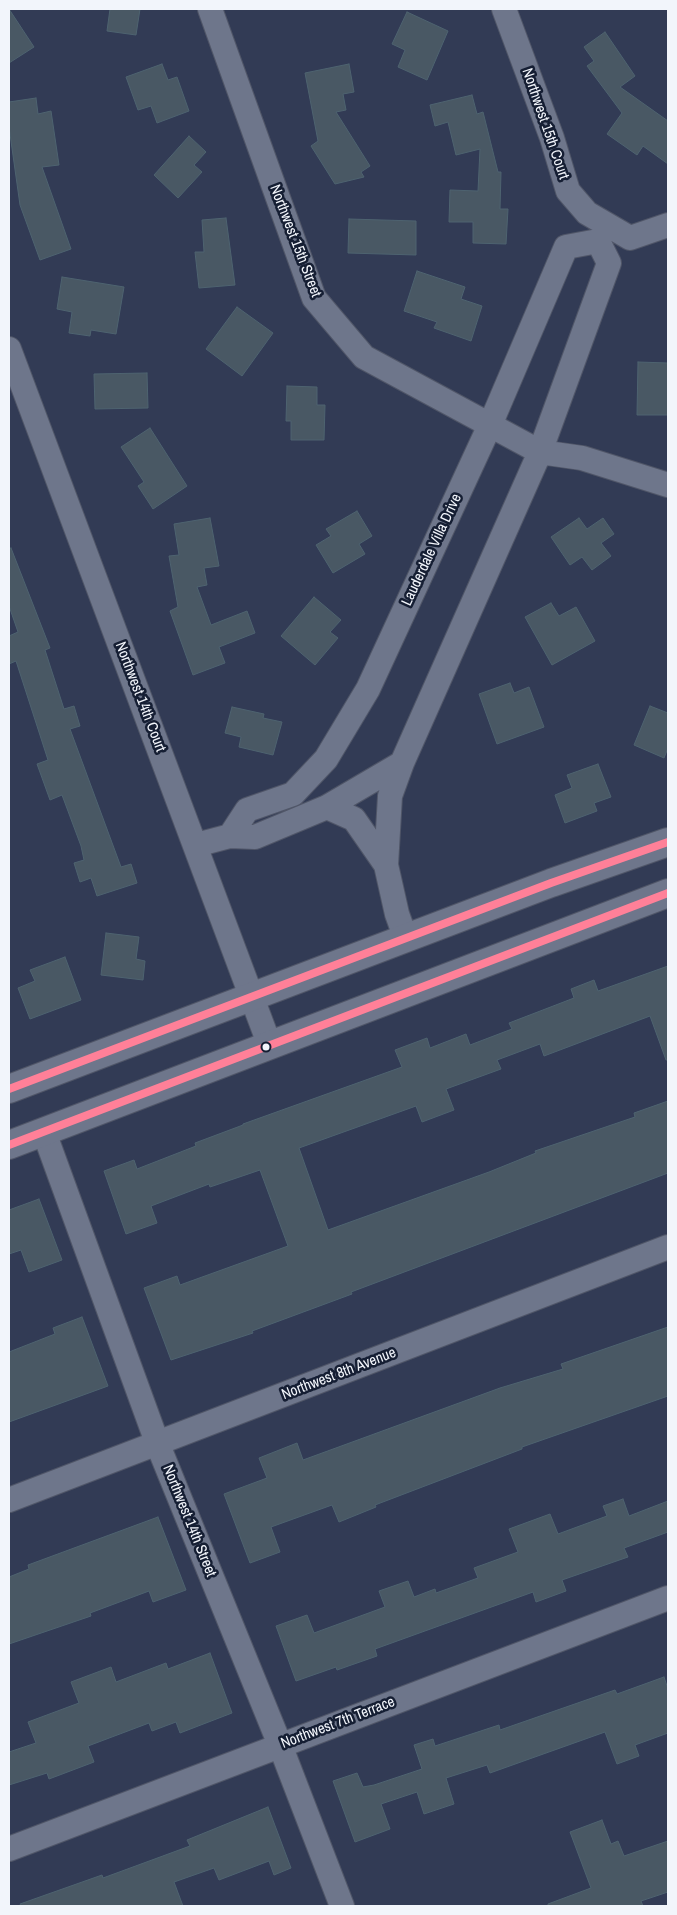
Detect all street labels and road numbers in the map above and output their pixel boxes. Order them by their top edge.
street label: Northwest 15th Court [518,66,572,182]
street label: Northwest 15th Street [265,182,325,300]
street label: Lauderdale Villa Drive [398,491,466,609]
street label: Northwest 14th Court [111,640,169,754]
street label: Northwest 8th Avenue [279,1344,399,1404]
street label: Northwest 14th Street [158,1462,220,1580]
street label: Northwest 7th Terrace [279,1693,397,1753]

